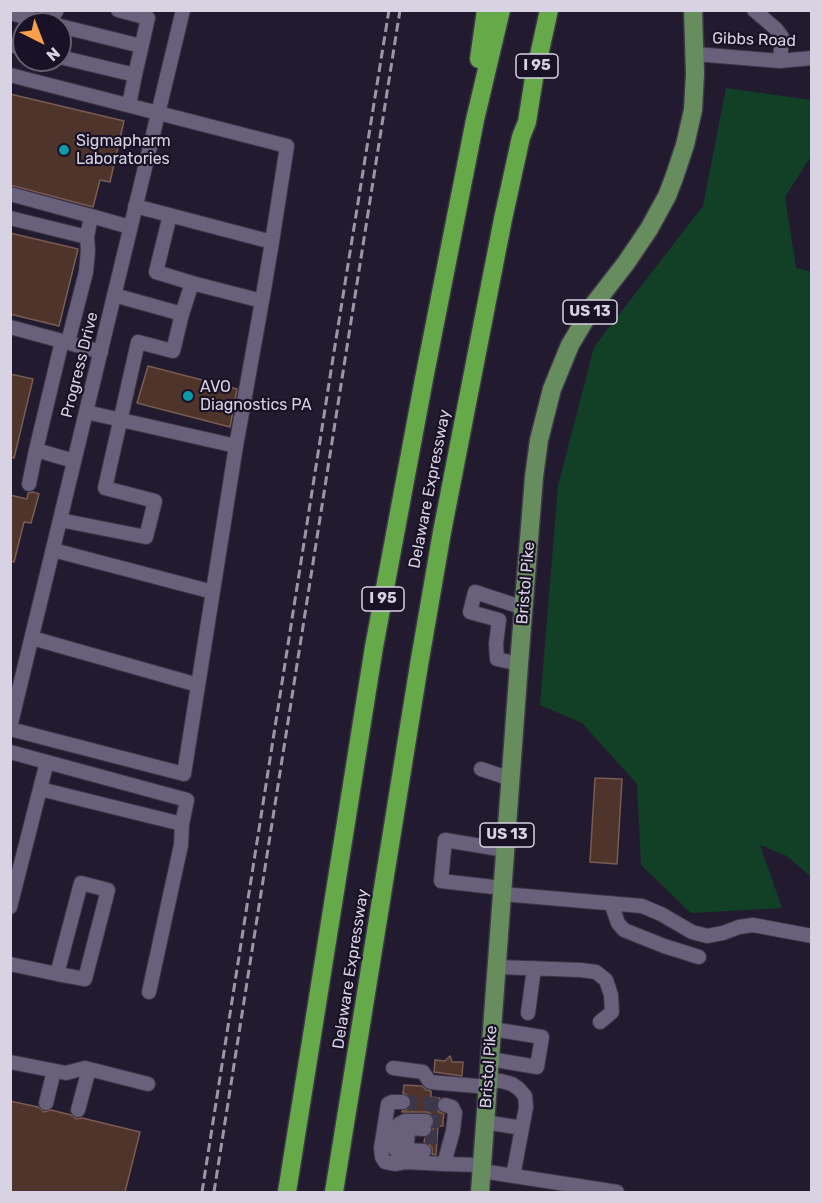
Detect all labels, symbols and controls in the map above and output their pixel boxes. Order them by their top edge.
north arrow [12,12,72,72]
street label: Gibbs Road [712,29,796,51]
text: N [42,43,64,65]
road number: I 95 [516,54,558,78]
place label: Sigmapharm Laboratories [76,131,171,169]
marker: Sigmapharm Laboratories [57,143,71,157]
road number: US 13 [563,300,617,324]
street label: Progress Drive [58,310,102,420]
place label: AVO Diagnostics PA [200,377,312,415]
marker: AVO Diagnostics PA [181,389,195,403]
street label: Delaware Expressway [405,408,455,570]
street label: Bristol Pike [513,541,539,625]
road number: I 95 [362,587,404,611]
road number: US 13 [480,823,534,847]
street label: Delaware Expressway [329,888,373,1050]
street label: Bristol Pike [477,1025,501,1109]

